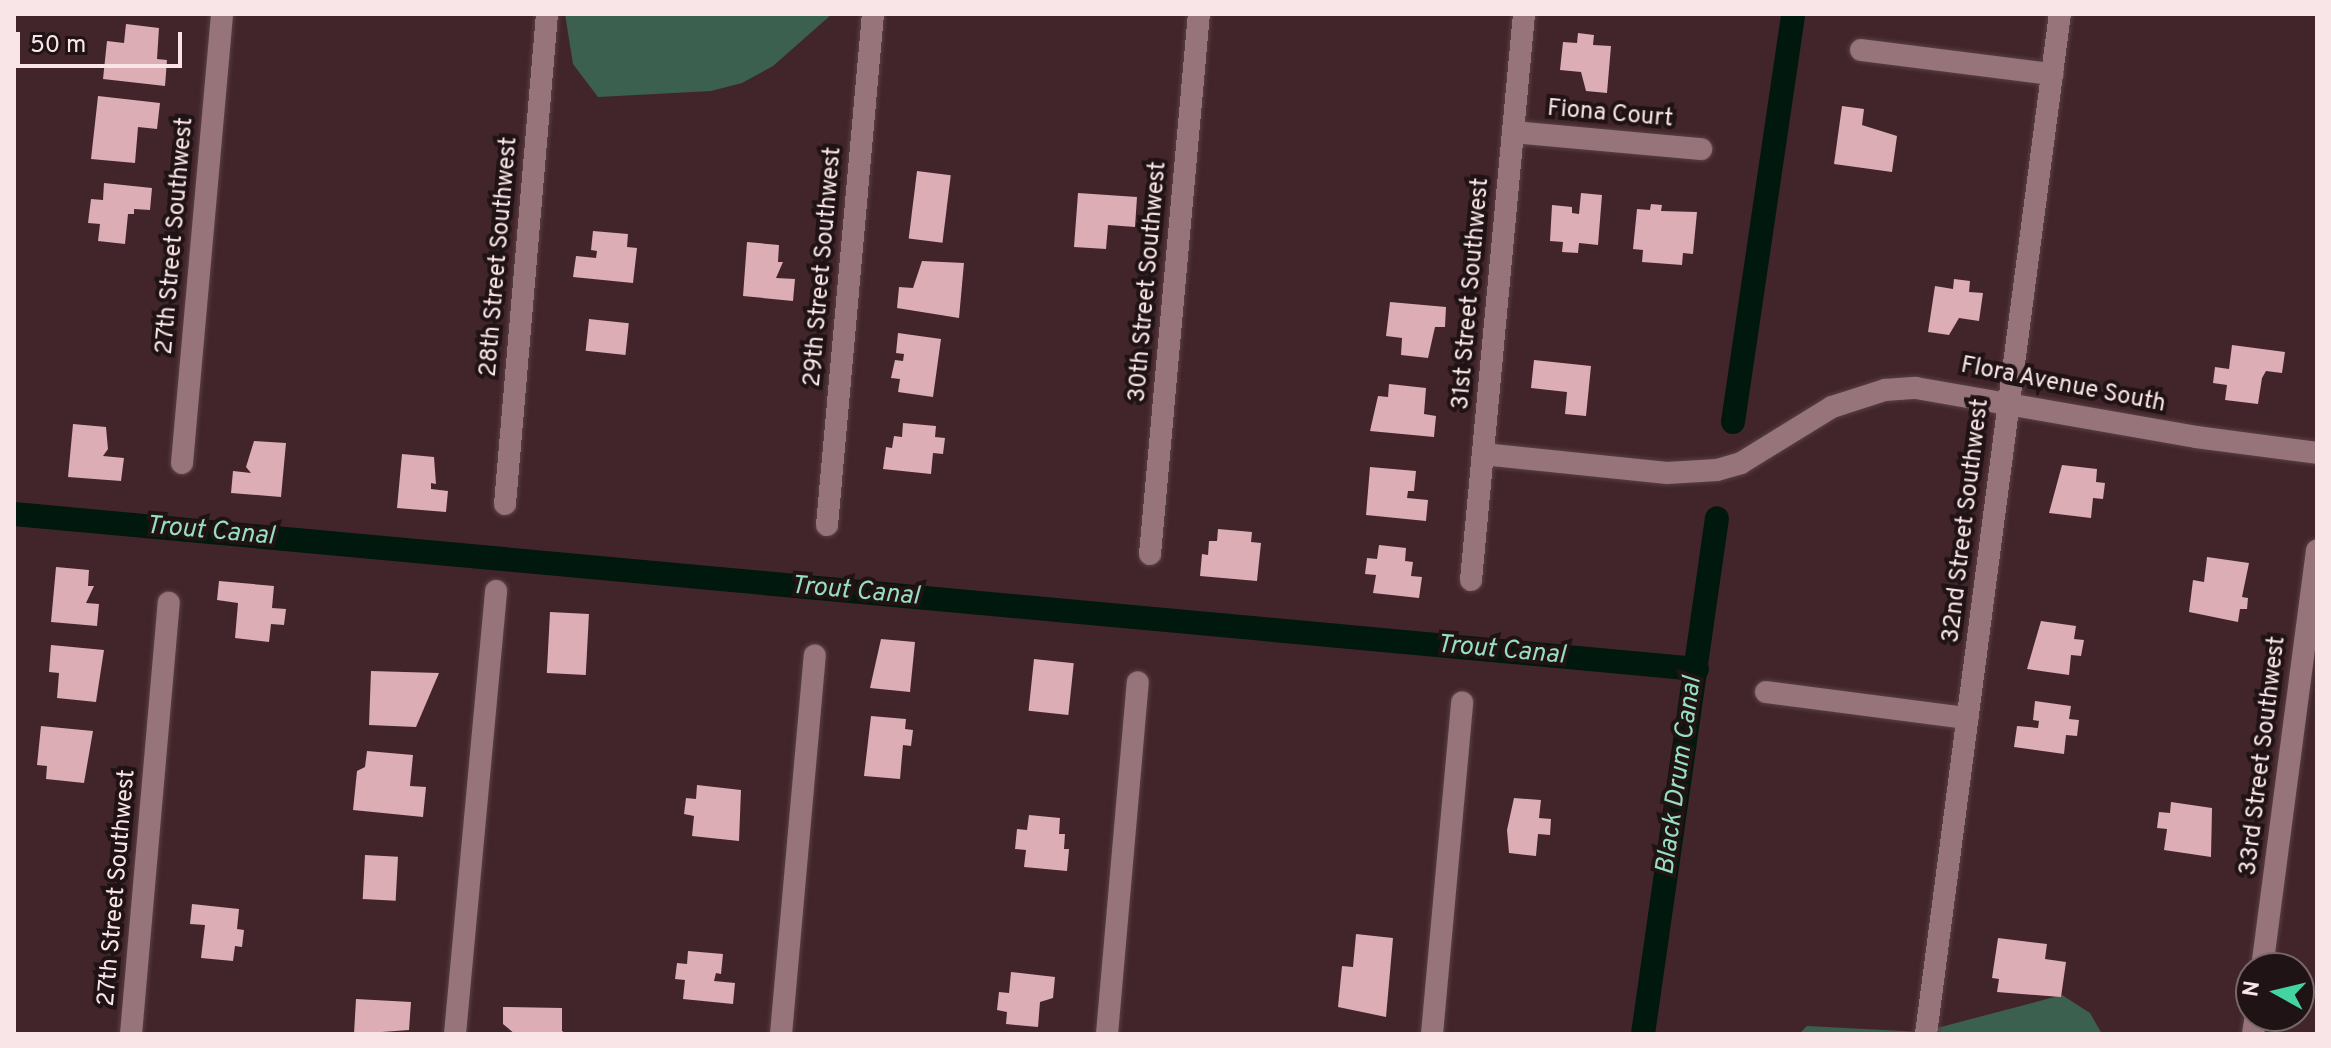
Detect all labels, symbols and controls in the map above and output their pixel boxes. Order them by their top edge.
scale bar [20,16,186,66]
text: 50 m [30,31,86,61]
street label: Fiona Court [1546,95,1674,135]
street label: 27th Street Southwest [151,116,201,356]
street label: 28th Street Southwest [475,136,525,378]
street label: 29th Street Southwest [799,146,849,388]
street label: 30th Street Southwest [1124,160,1174,404]
street label: 31st Street Southwest [1448,177,1496,411]
street label: Flora Avenue South [1958,352,2168,420]
street label: 32nd Street Southwest [1938,397,1996,645]
water label: Trout Canal [144,511,276,553]
water label: Trout Canal [789,571,921,613]
water label: Trout Canal [1435,630,1567,672]
street label: 33rd Street Southwest [2235,635,2293,877]
water label: Black Drum Canal [1651,675,1709,877]
street label: 27th Street Southwest [93,768,143,1008]
north arrow [2235,952,2315,1032]
text: N [2238,979,2267,999]

